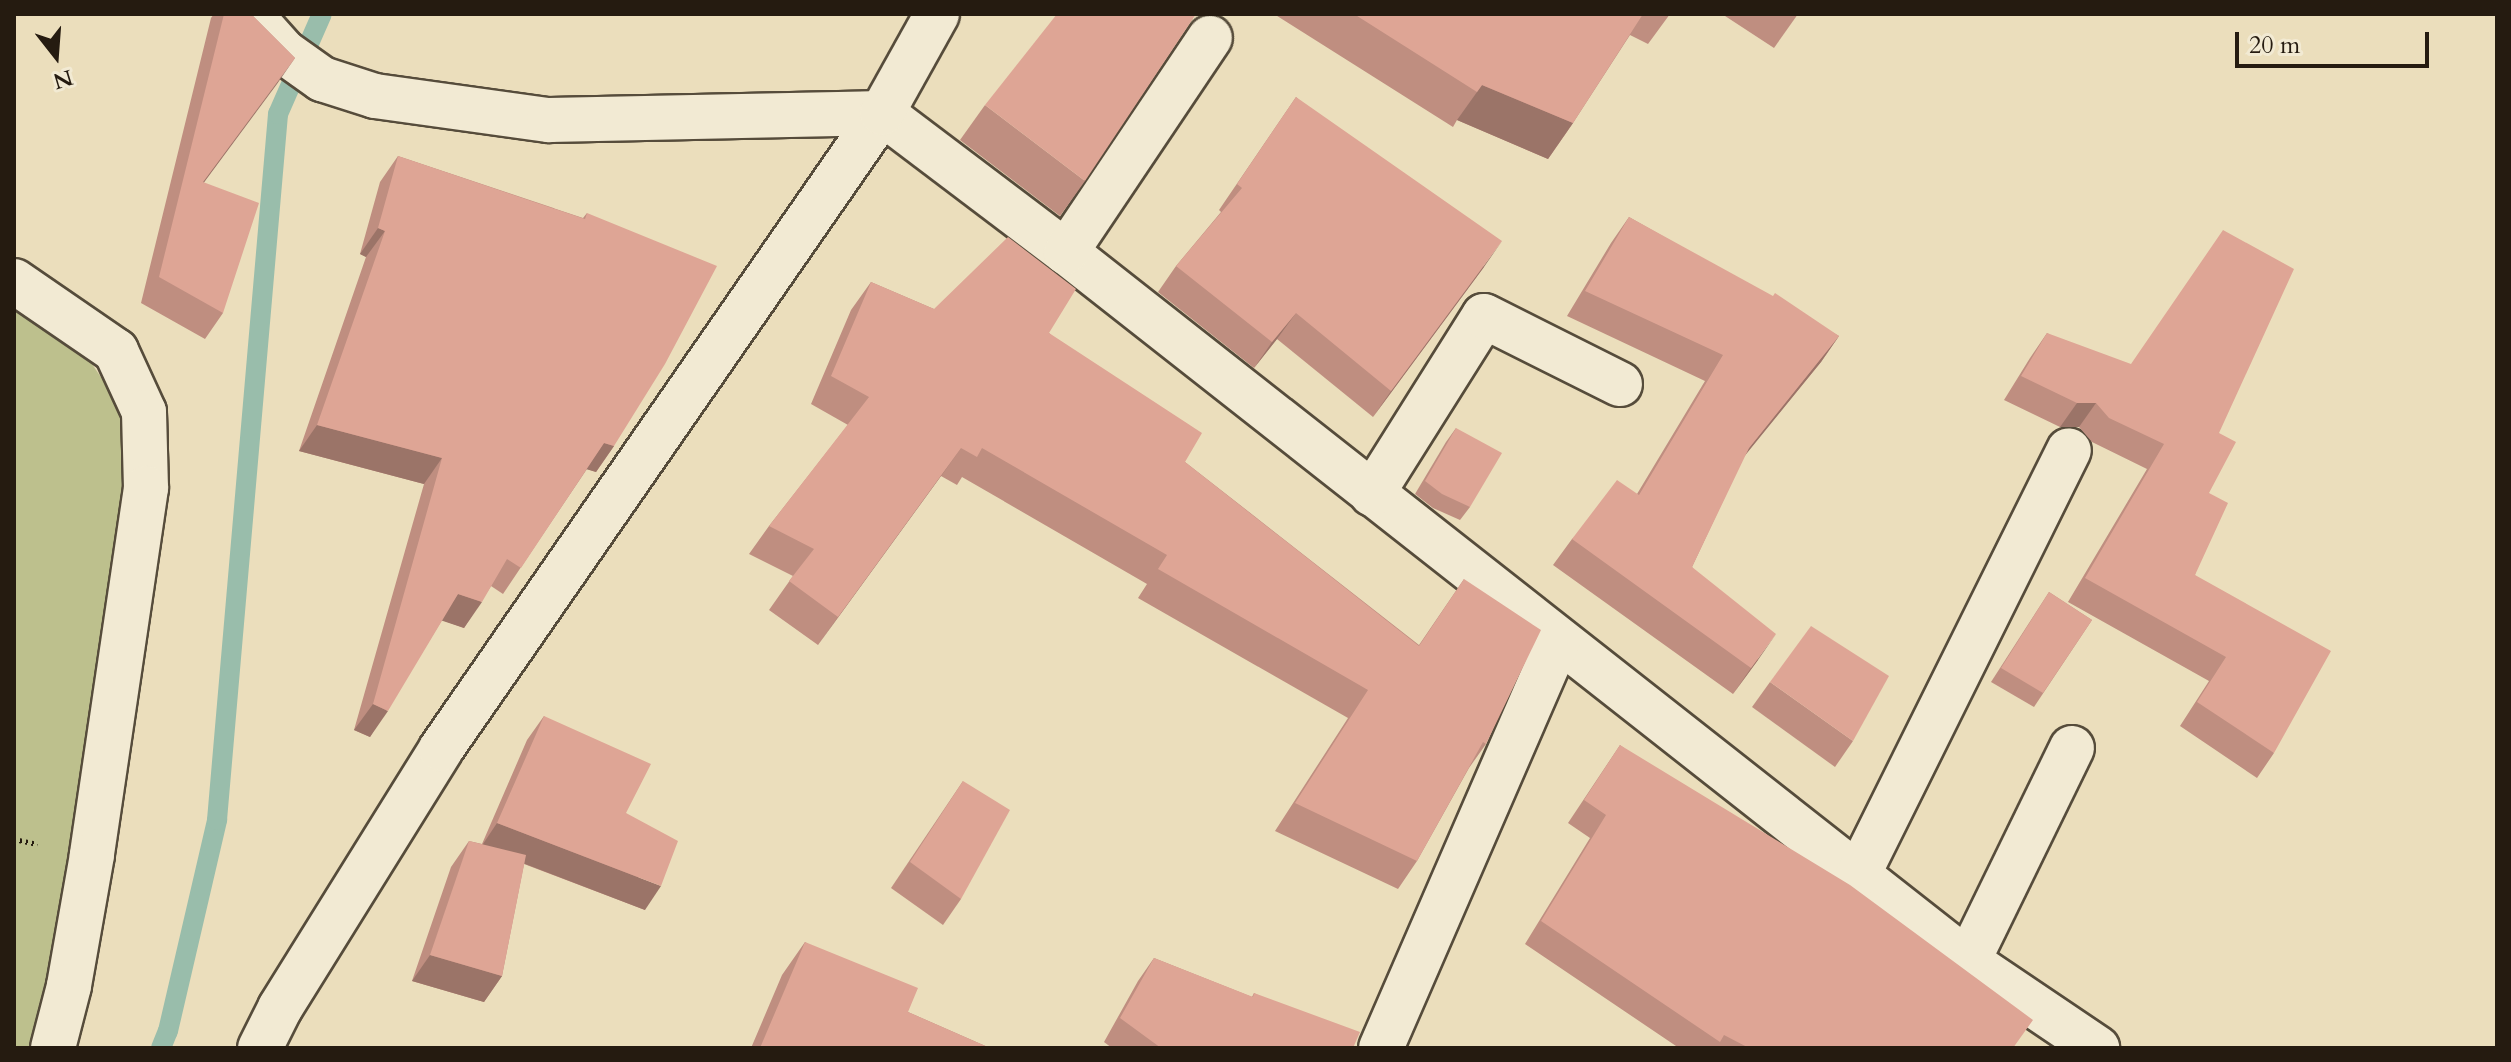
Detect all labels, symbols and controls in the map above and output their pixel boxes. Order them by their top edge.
north arrow [16,16,96,96]
scale bar [2239,16,2433,66]
text: 20 m [2249,29,2300,62]
text: N [50,62,77,96]

